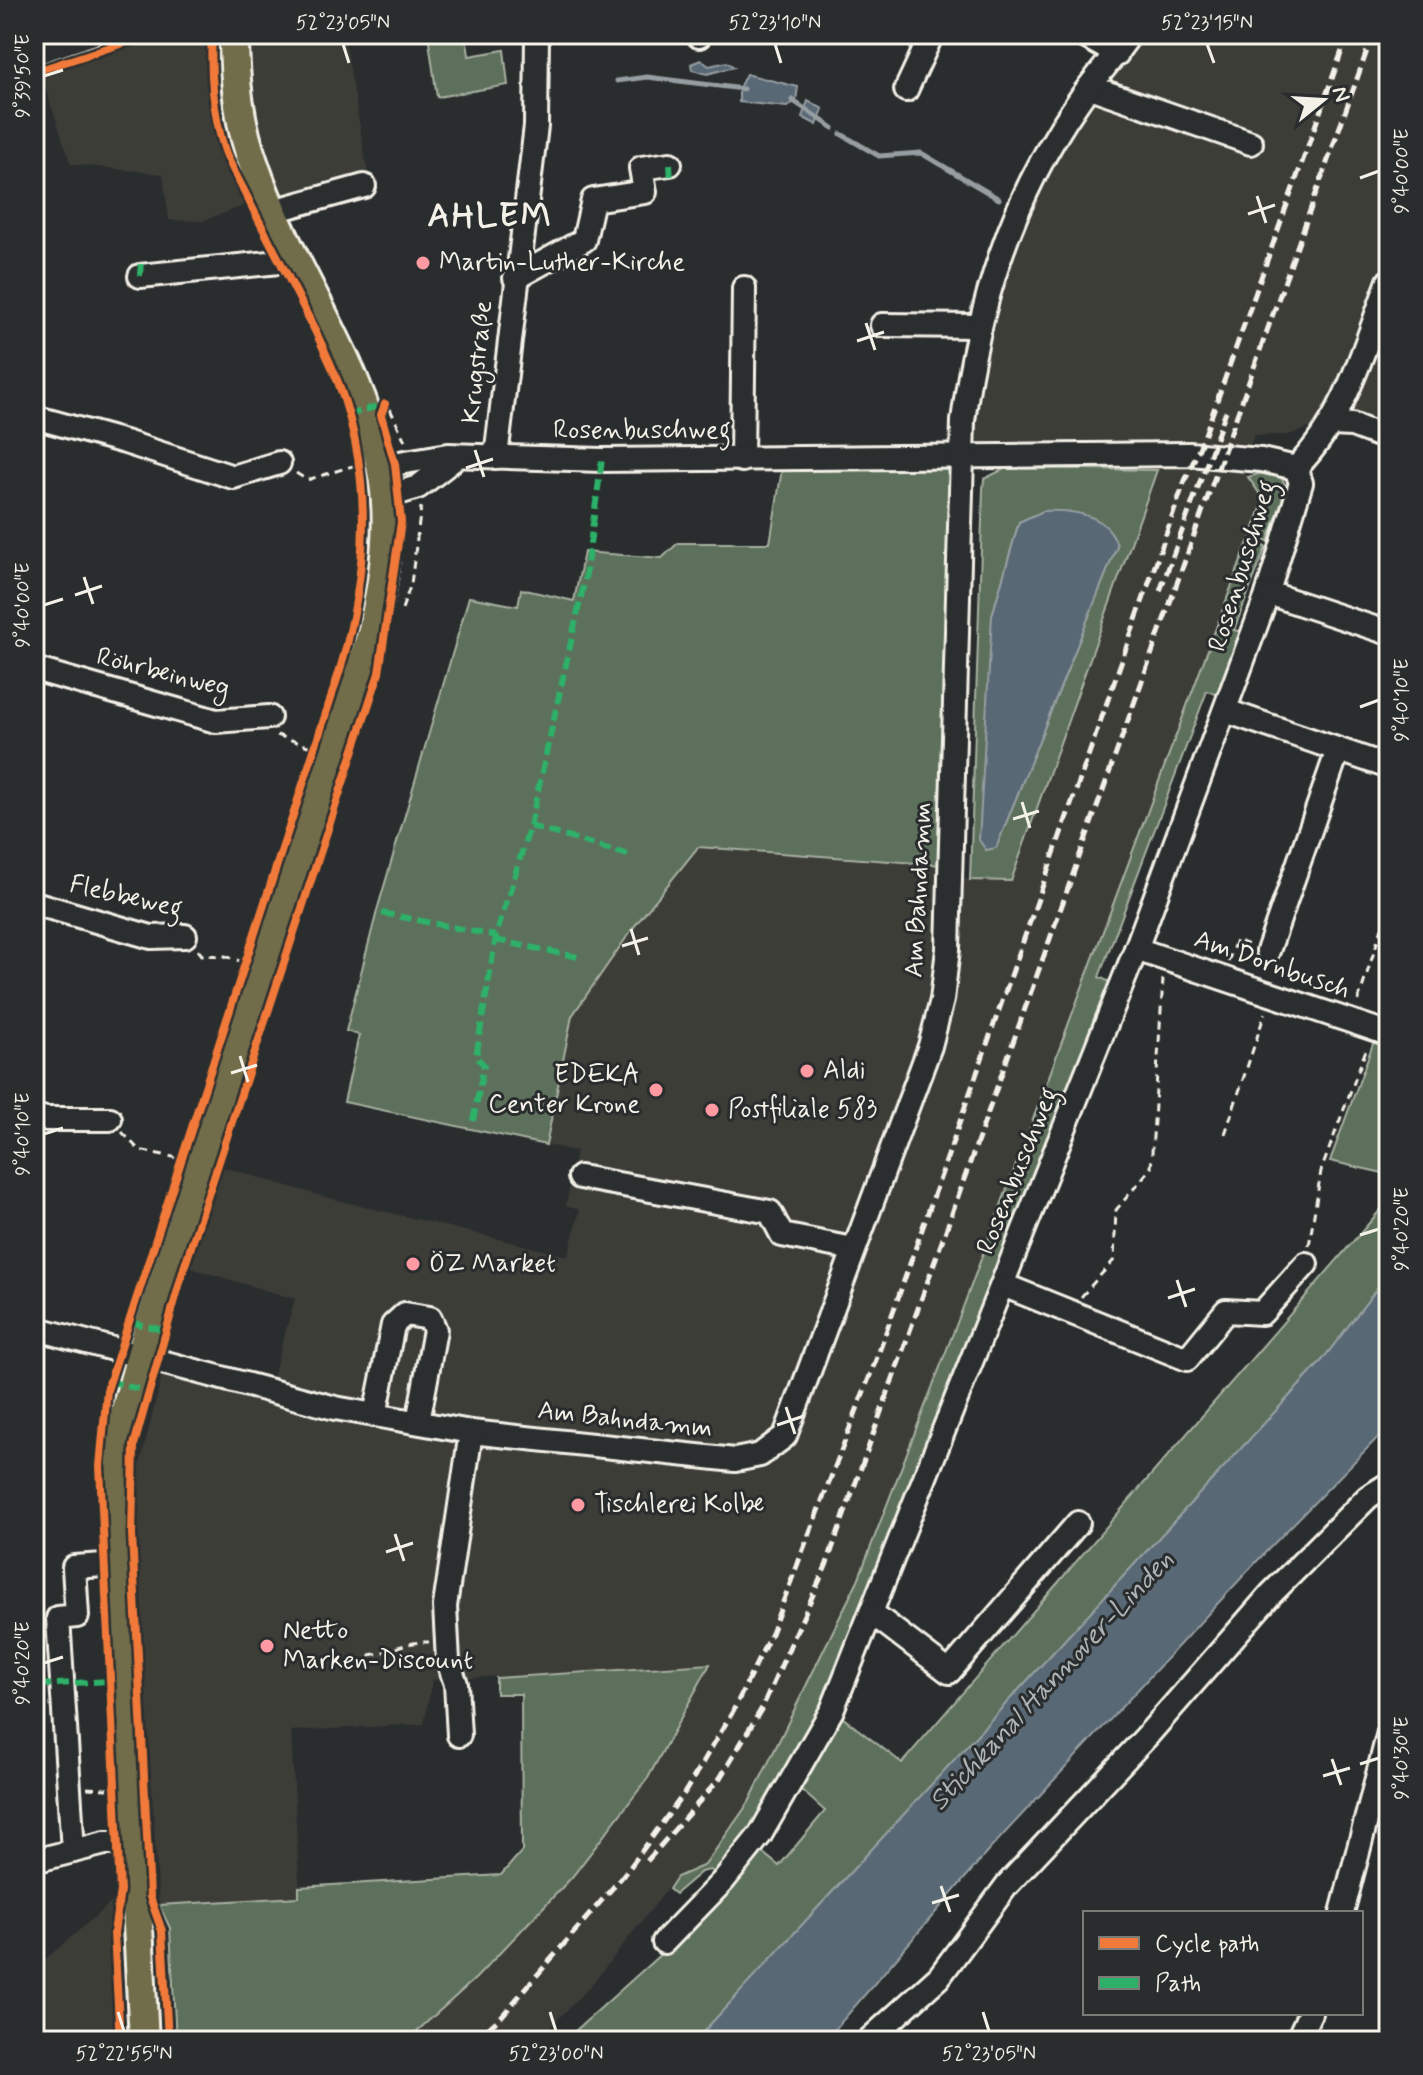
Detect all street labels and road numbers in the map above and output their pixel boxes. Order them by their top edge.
street label: Krugstraße [455,299,503,425]
street label: Rosenbuschweg [553,414,731,451]
street label: Rosenbuschweg [1201,476,1288,657]
street label: Röhrbeinweg [92,640,233,708]
street label: Am Bahndamm [897,801,941,979]
street label: Flebbeweg [65,868,186,929]
street label: Am Dornbusch [1190,922,1354,1008]
street label: Rosenbuschweg [969,1082,1070,1261]
street label: Am Bahndamm [536,1394,714,1446]

